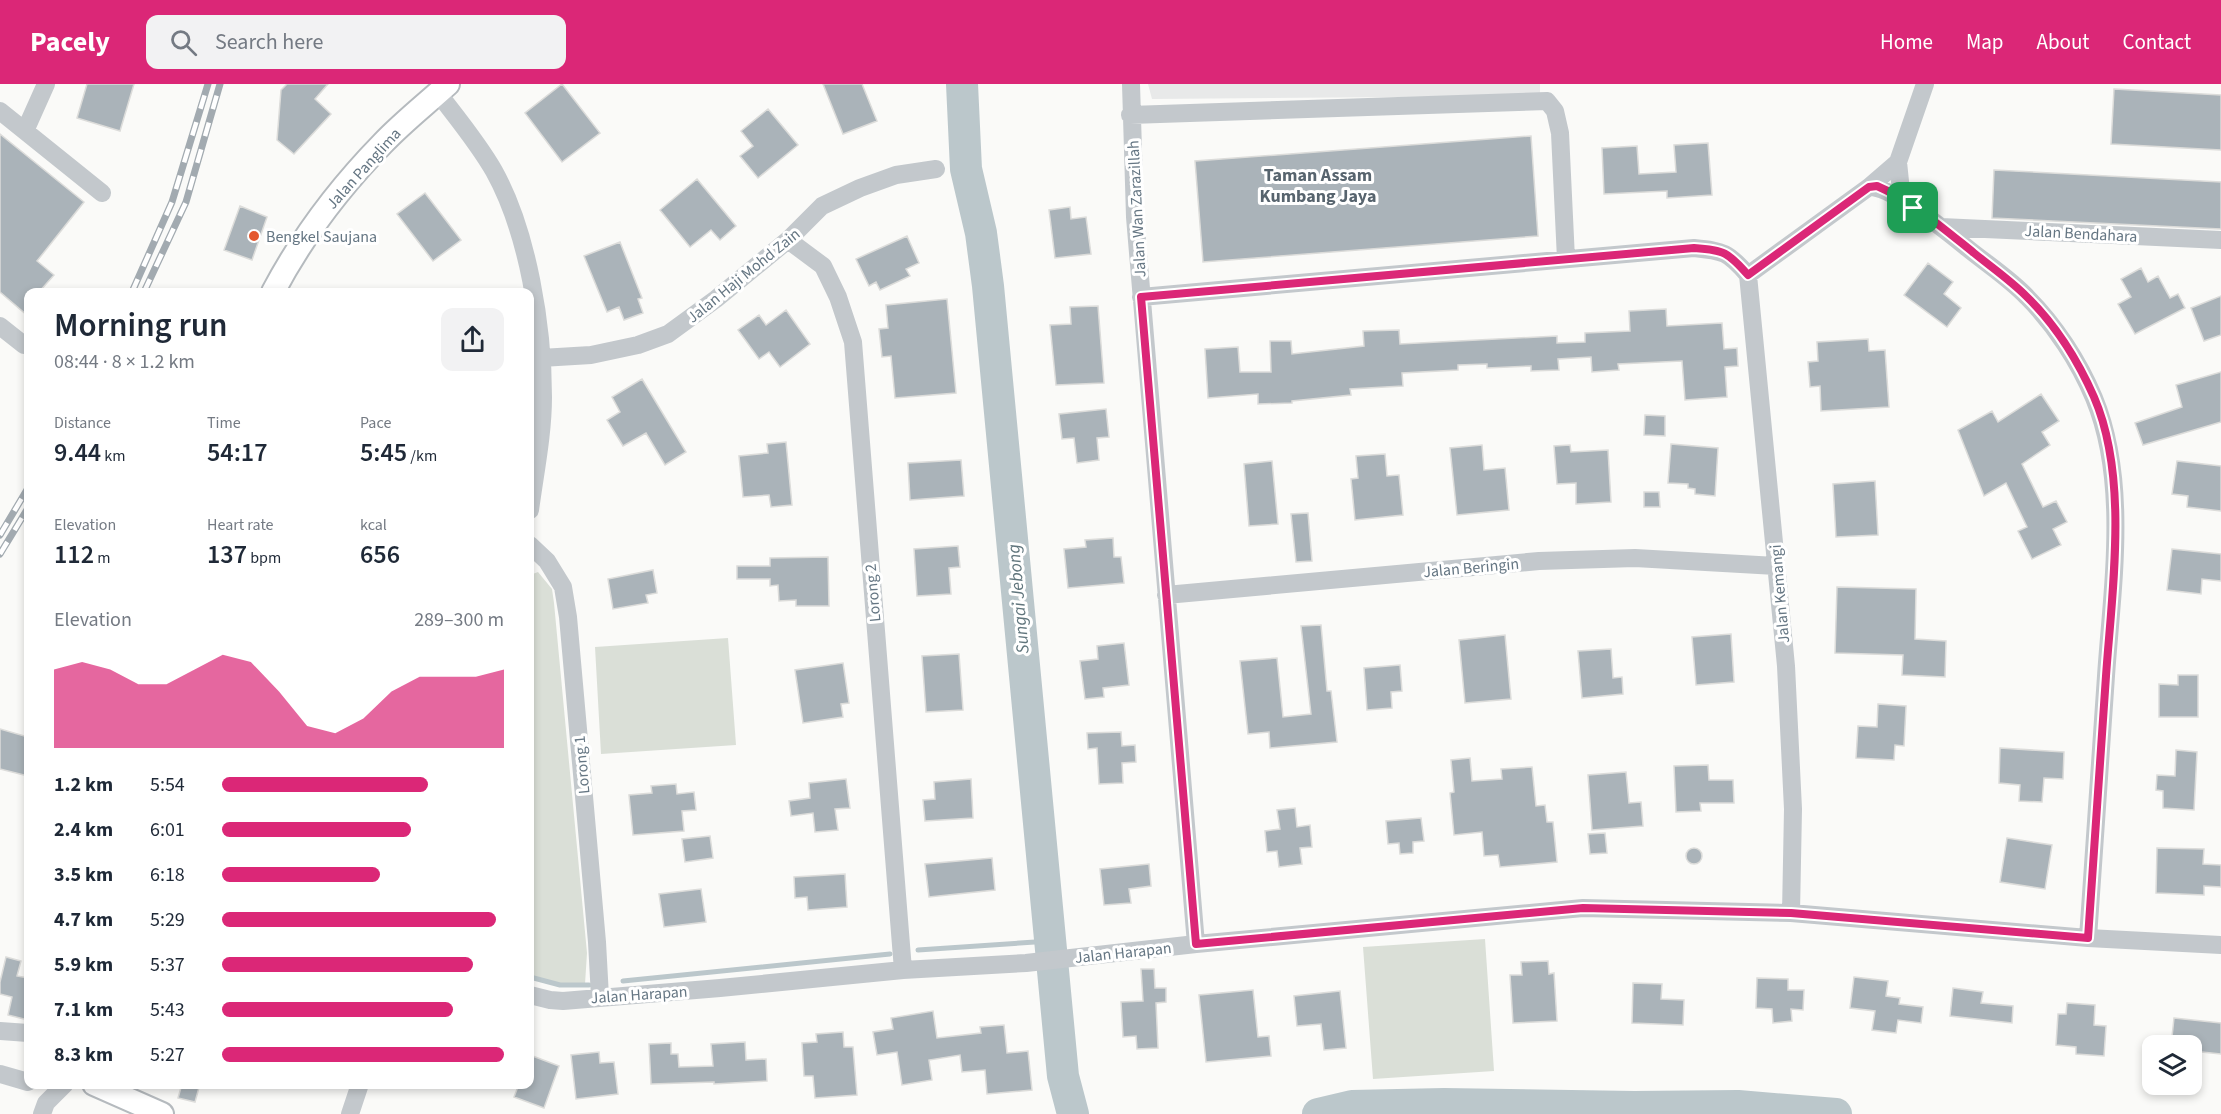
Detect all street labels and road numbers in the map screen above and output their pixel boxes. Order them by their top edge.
street label: Jalan Panglima [321,123,406,214]
street label: Jalan Wan Zarazillah [1122,140,1152,278]
street label: Jalan Bendahara [2024,220,2138,248]
street label: Jalan Haji Mohd Zain [682,223,805,328]
street label: Jalan Kemangi [1765,544,1795,644]
street label: Jalan Beringin [1422,553,1520,583]
street label: Lorong 2 [859,563,886,623]
street label: Lorong 1 [568,735,595,795]
street label: Jalan Harapan [1074,937,1173,969]
street label: Jalan Harapan [590,981,688,1009]

